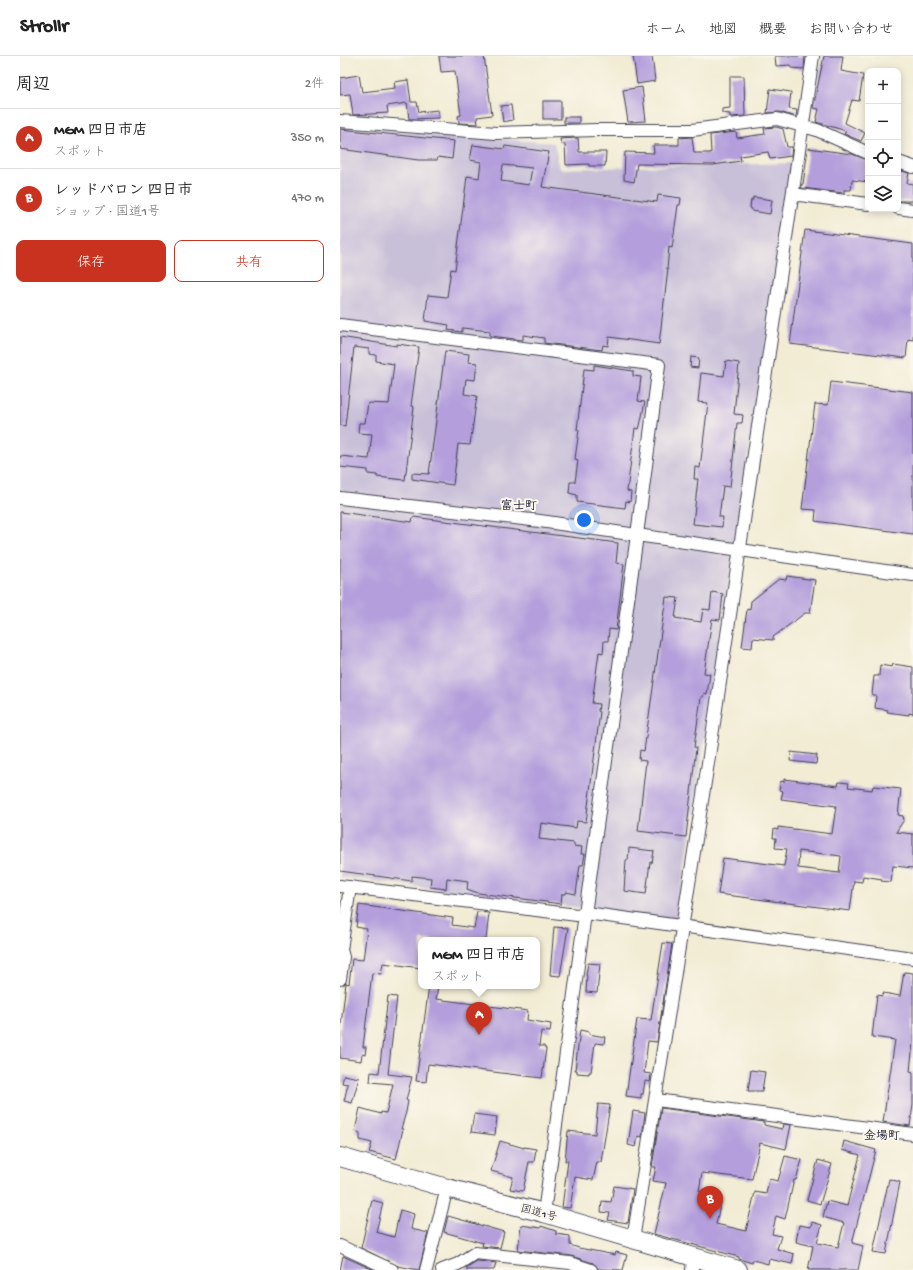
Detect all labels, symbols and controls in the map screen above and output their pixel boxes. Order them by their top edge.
text: Strollr [20,16,68,39]
text: ホーム [646,22,687,39]
text: 地図 [709,22,737,39]
text: 概要 [759,22,787,39]
text: お問い合わせ [809,22,893,39]
map controls [865,68,901,212]
button: + [865,68,901,104]
text: 周辺 [16,76,50,96]
text: 2件 [305,77,324,92]
button: − [865,104,901,140]
text: MGM 四日市店 [54,122,148,140]
text: A [25,131,33,146]
text: 350 m [291,131,324,146]
button: locate [865,140,901,176]
text: スポット [54,145,106,160]
button: layers [865,176,901,212]
text: レッドバロン 四日市 [54,182,193,200]
text: B [26,191,32,206]
text: 470 m [291,191,324,206]
text: ショップ · 国道1号 [54,205,160,220]
button: 保存 [16,240,166,282]
button: 共有 [174,240,324,282]
district label: 富士町 [501,499,537,514]
your location [574,510,594,530]
popup [418,937,540,989]
text: MGM 四日市店 [432,947,526,965]
text: スポット [432,970,484,985]
pin: A [466,1002,492,1035]
district label: 金場町 [864,1129,900,1144]
pin: B [697,1186,723,1219]
street label: 国道1号 [519,1202,558,1225]

